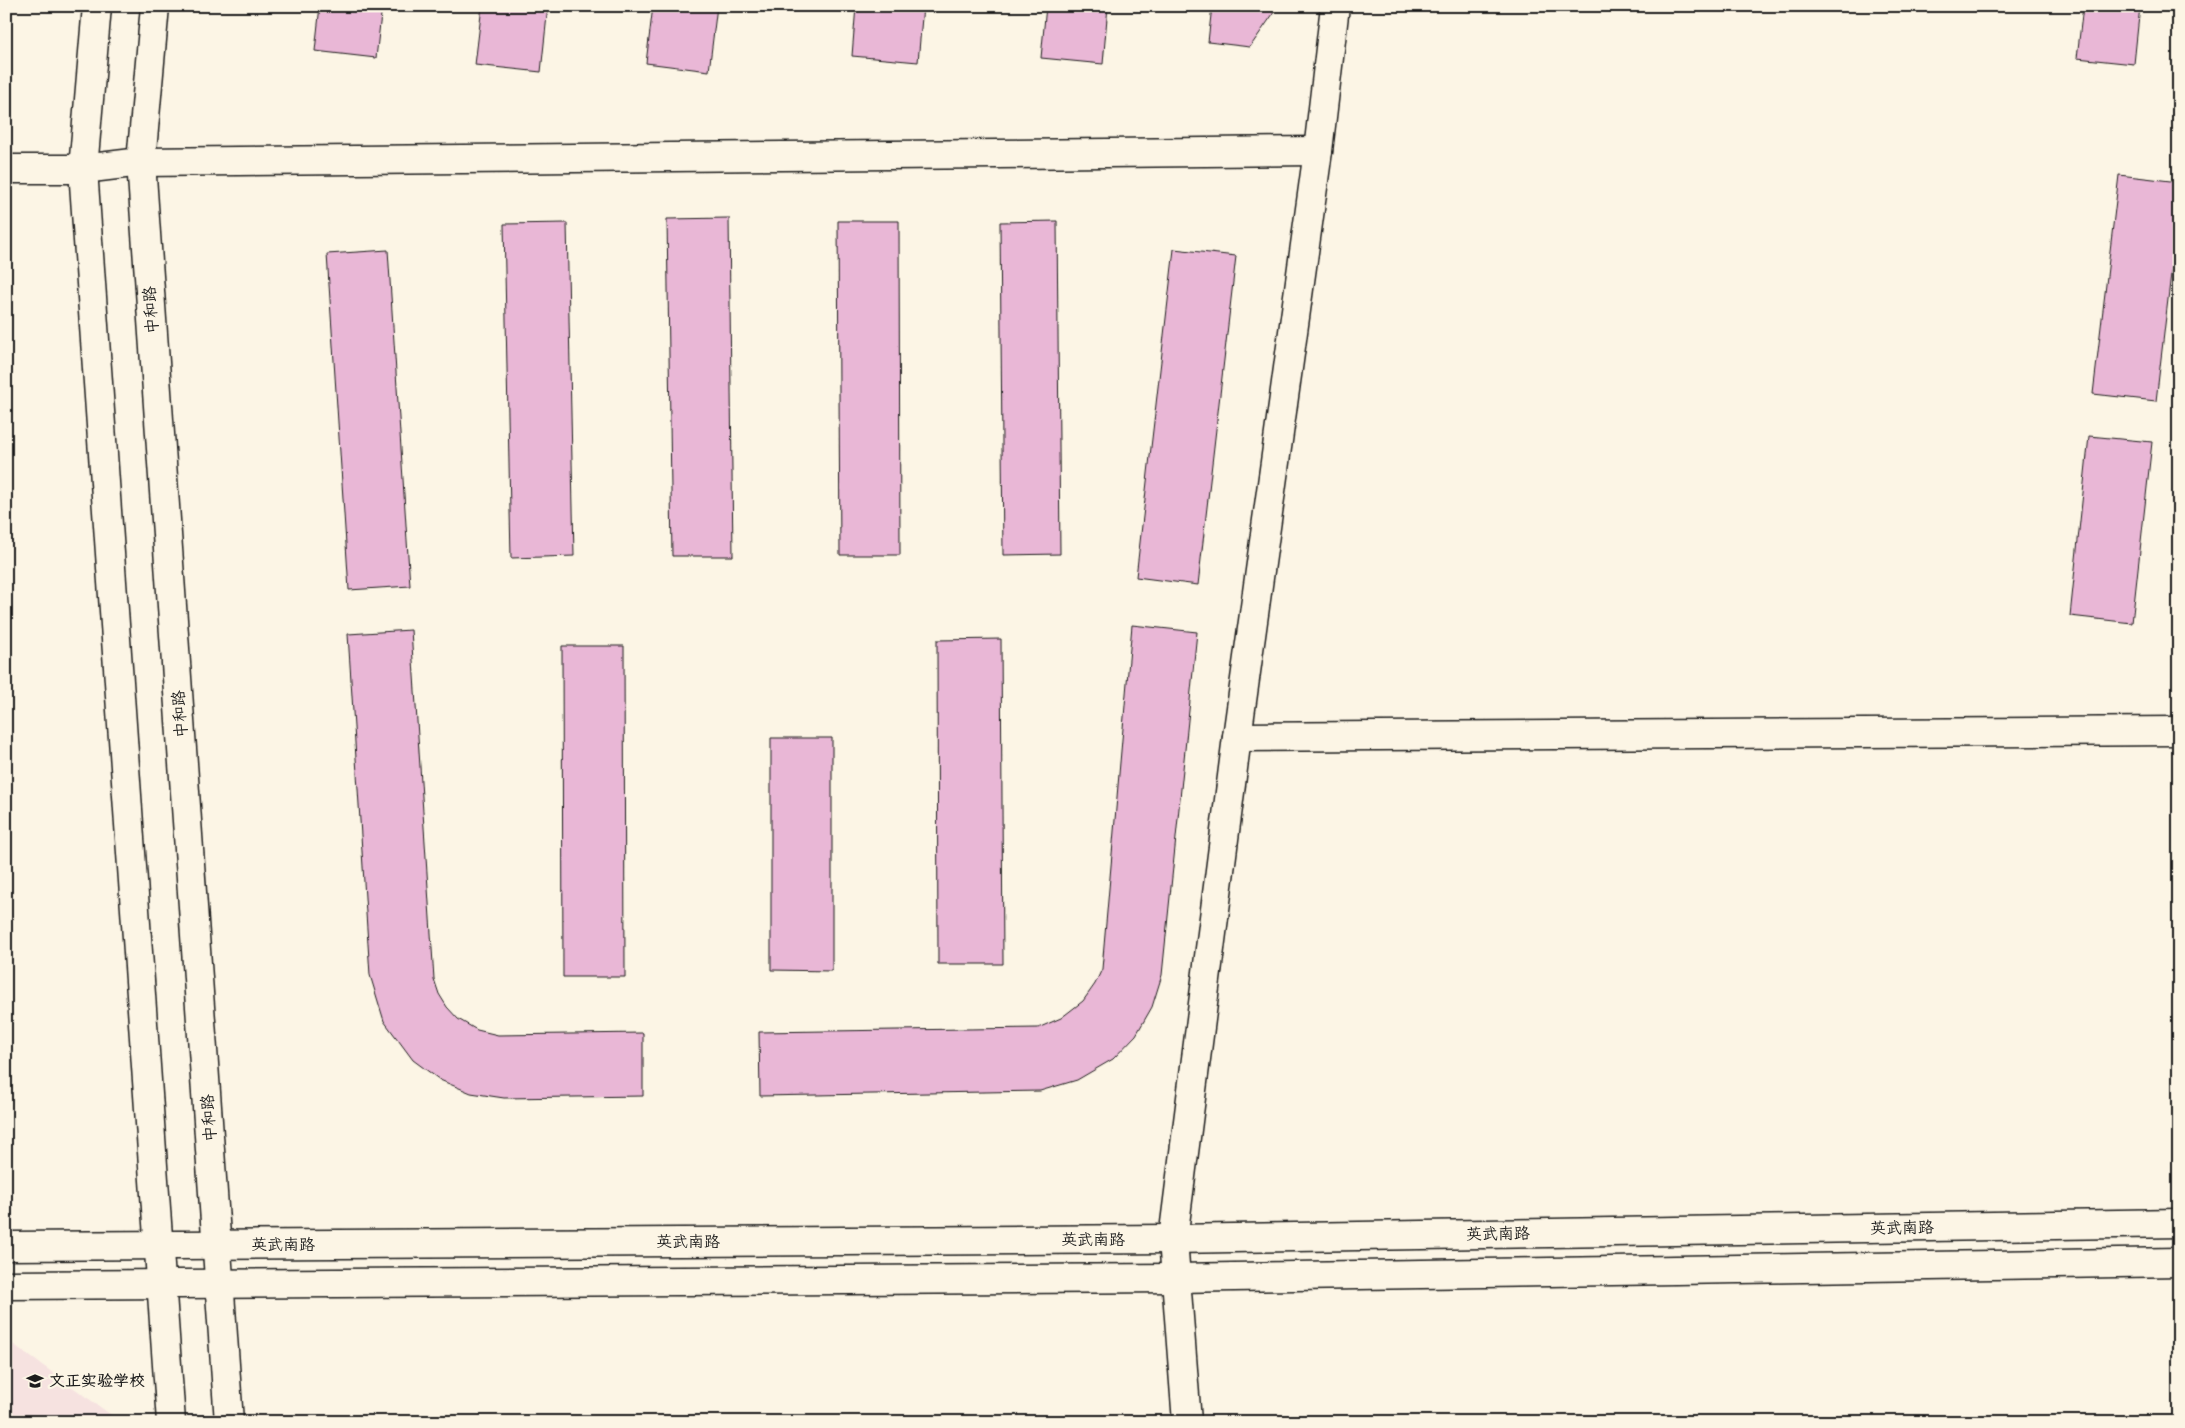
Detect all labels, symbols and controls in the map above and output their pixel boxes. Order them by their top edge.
street label: 中和路 [139,285,163,335]
street label: 中和路 [168,689,192,739]
street label: 中和路 [197,1093,221,1143]
street label: 英武南路 [1870,1217,1934,1239]
street label: 英武南路 [1466,1223,1530,1245]
street label: 英武南路 [1061,1230,1125,1250]
street label: 英武南路 [656,1232,720,1252]
street label: 英武南路 [251,1235,315,1255]
school or university icon: 文正实验学校 [25,1371,45,1391]
place label: 文正实验学校 [49,1371,145,1391]

